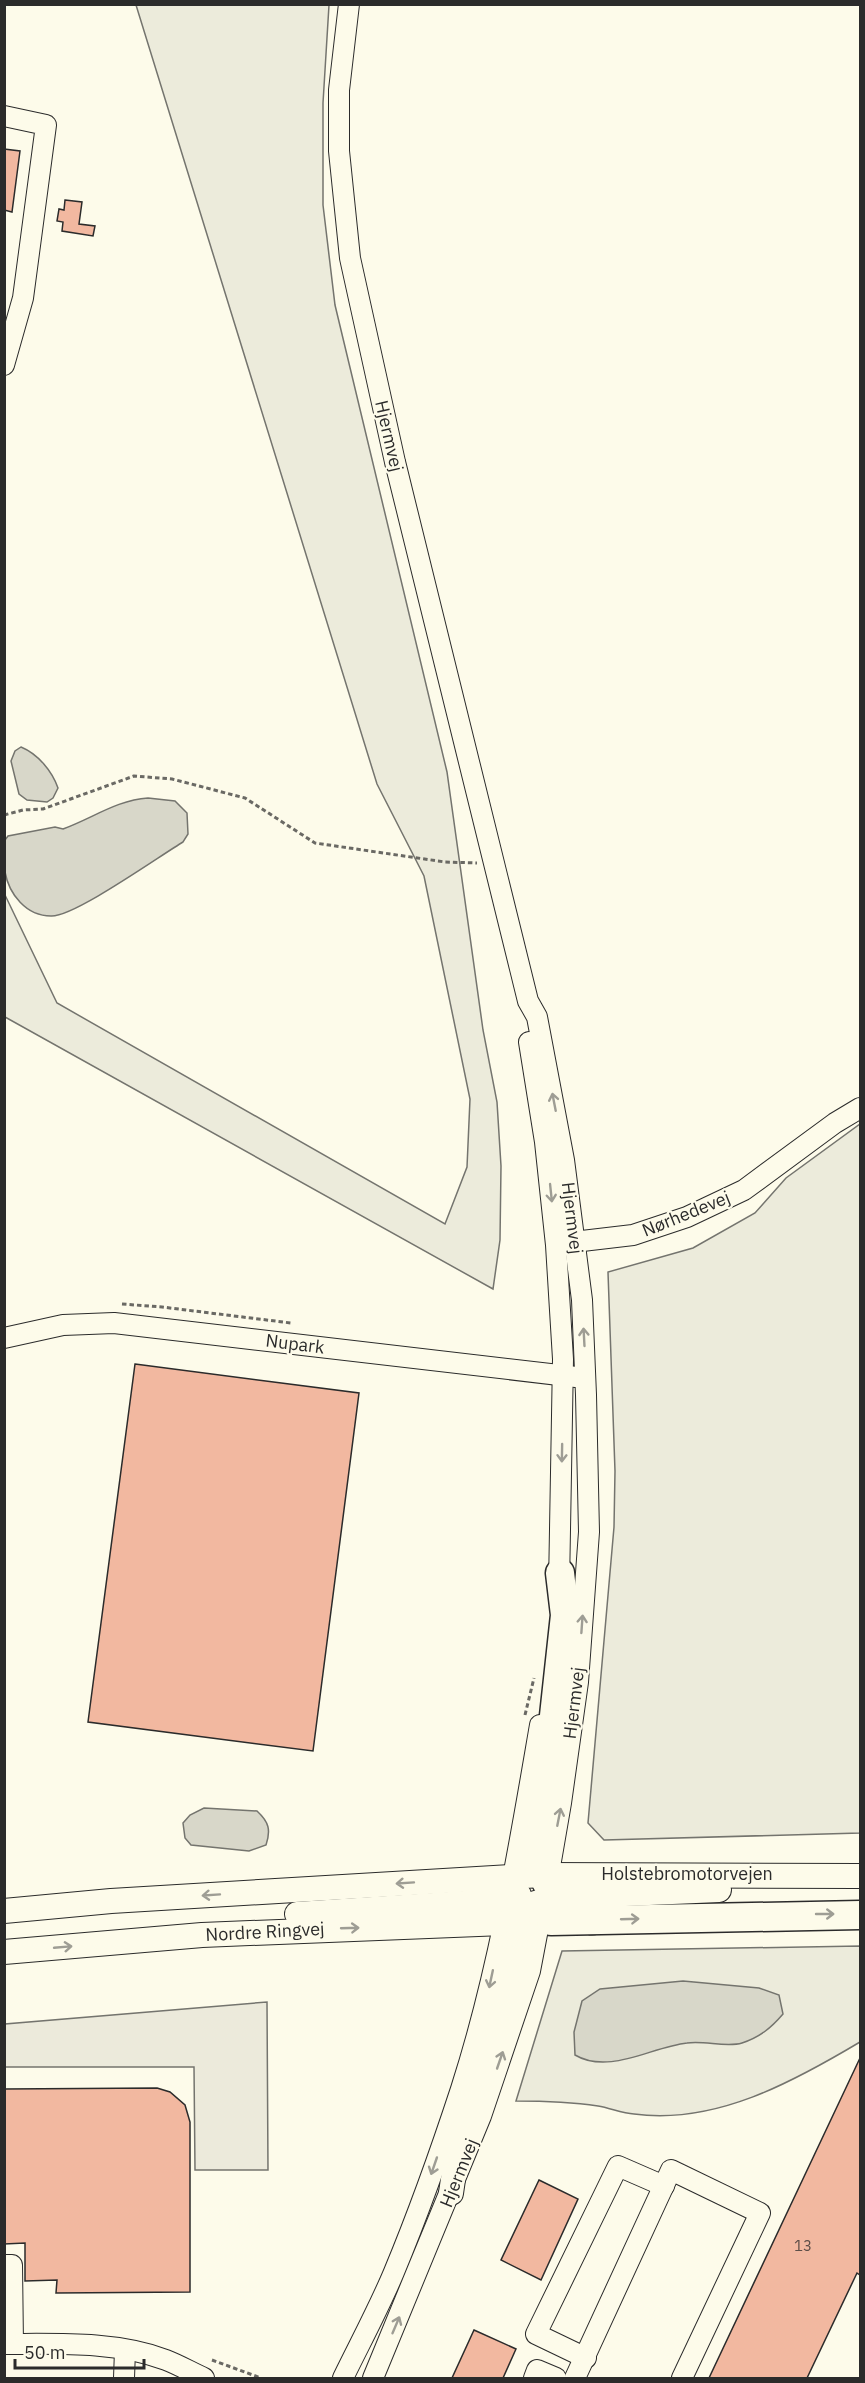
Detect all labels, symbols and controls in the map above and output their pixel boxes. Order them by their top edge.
street label: Hjermvej [370,398,409,474]
one-way arrow [548,1093,559,1112]
street label: Hjermvej [557,1181,588,1255]
one-way arrow [546,1183,557,1203]
street label: Nørhedevej [638,1185,733,1242]
street label: Nupark [264,1328,326,1359]
one-way arrow [578,1328,589,1347]
one-way arrow [556,1443,568,1463]
one-way arrow [577,1614,588,1634]
street label: Hjermvej [558,1666,589,1740]
one-way arrow [554,1808,565,1828]
street label: Holstebromotorvejen [601,1862,773,1885]
one-way arrow [396,1877,416,1888]
one-way arrow [201,1889,221,1900]
one-way arrow [815,1908,835,1920]
one-way arrow [620,1913,640,1925]
street label: Nordre Ringvej [205,1917,325,1946]
one-way arrow [340,1922,360,1934]
one-way arrow [52,1941,72,1952]
one-way arrow [485,1969,496,1988]
one-way arrow [495,2051,506,2070]
street label: Hjermvej [434,2135,483,2211]
one-way arrow [428,2156,439,2175]
house number: 13 [794,2236,812,2255]
one-way arrow [391,2316,402,2334]
scale bar [15,2332,144,2370]
text: 50 m [24,2341,66,2364]

